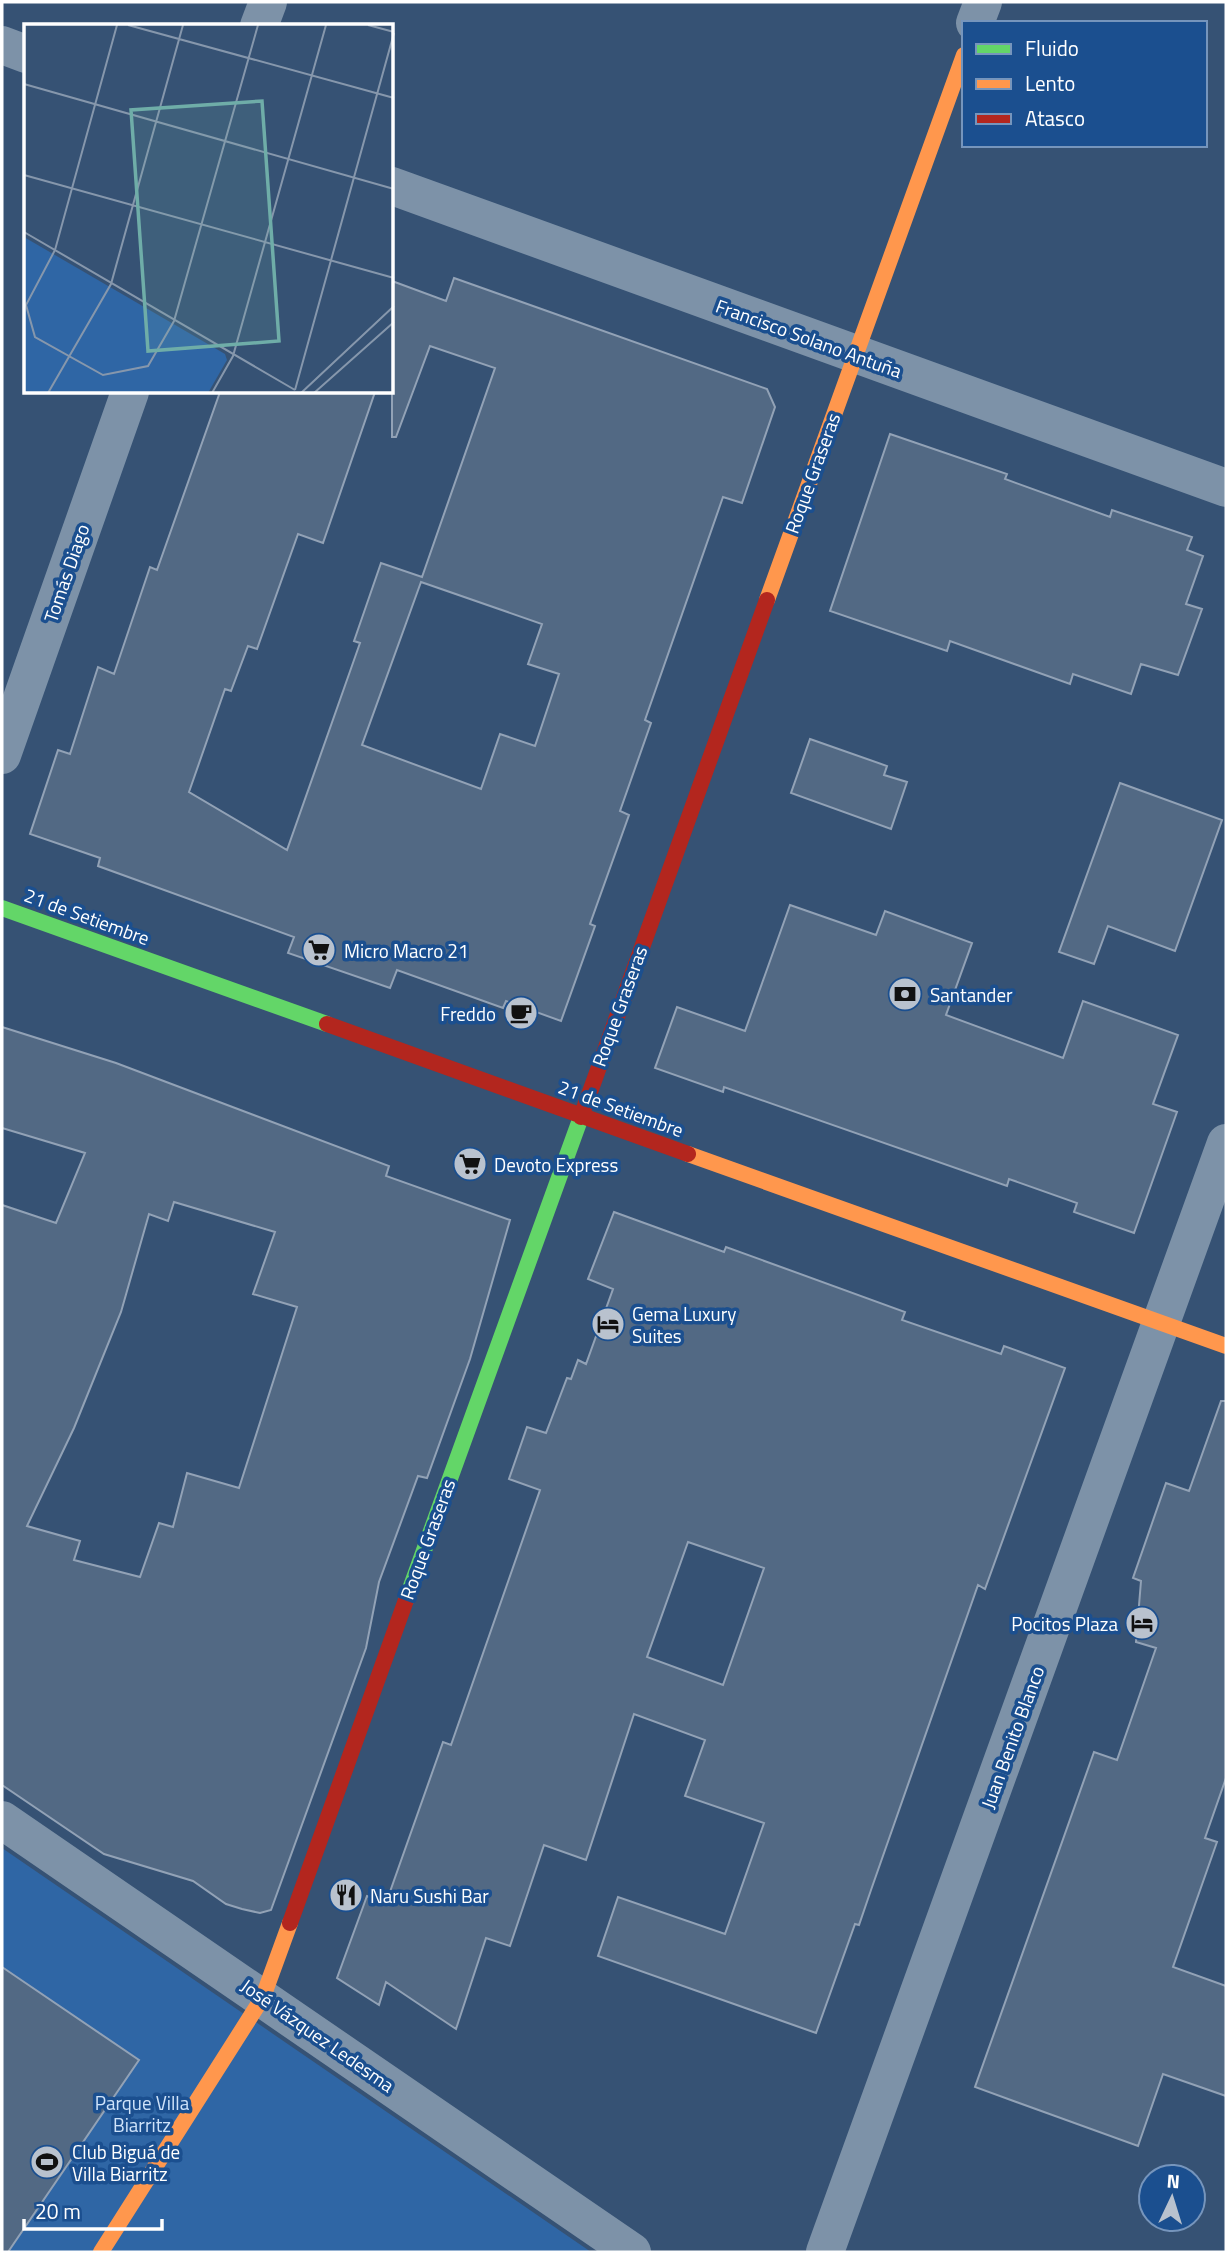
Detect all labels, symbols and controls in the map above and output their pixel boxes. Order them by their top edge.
legend [962,21,1207,147]
inset map [24,24,394,394]
text: Fluido [1025,32,1079,64]
text: Lento [1025,67,1075,99]
text: Atasco [1025,102,1085,134]
street label: Francisco Solano Antuña [712,291,907,385]
street label: Roque Graseras [777,408,847,537]
street label: Tomás Diago [36,520,96,626]
street label: 21 de Setiembre [20,880,154,952]
supermarket icon: Micro Macro 21 [300,931,338,969]
place label: Micro Macro 21 [344,936,469,965]
street label: Roque Graseras [584,941,654,1070]
bank icon: Santander [886,975,924,1013]
place label: Santander [930,980,1013,1009]
cafe icon: Freddo [502,994,540,1032]
place label: Freddo [440,999,496,1028]
street label: 21 de Setiembre [554,1072,688,1144]
supermarket icon: Devoto Express [451,1145,489,1183]
place label: Devoto Express [494,1150,618,1179]
place label: Gema Luxury Suites [632,1299,736,1350]
hotel icon: Gema Luxury Suites [589,1305,627,1343]
street label: Roque Graseras [392,1474,462,1603]
hotel icon: Pocitos Plaza [1123,1604,1161,1642]
place label: Pocitos Plaza [1011,1609,1118,1638]
street label: Juan Benito Blanco [973,1662,1051,1812]
restaurant icon: Naru Sushi Bar [327,1876,365,1914]
place label: Naru Sushi Bar [370,1881,489,1910]
street label: José Vázquez Ledesma [235,1971,401,2099]
park label: Parque Villa Biarritz [95,2088,190,2139]
place label: Club Biguá de Villa Biarritz [72,2137,180,2188]
sports icon: Club Biguá de Villa Biarritz [28,2143,66,2181]
north arrow [1137,2163,1207,2233]
text: N [1166,2166,1181,2195]
scale bar [24,2188,163,2232]
text: 20 m [35,2195,81,2227]

